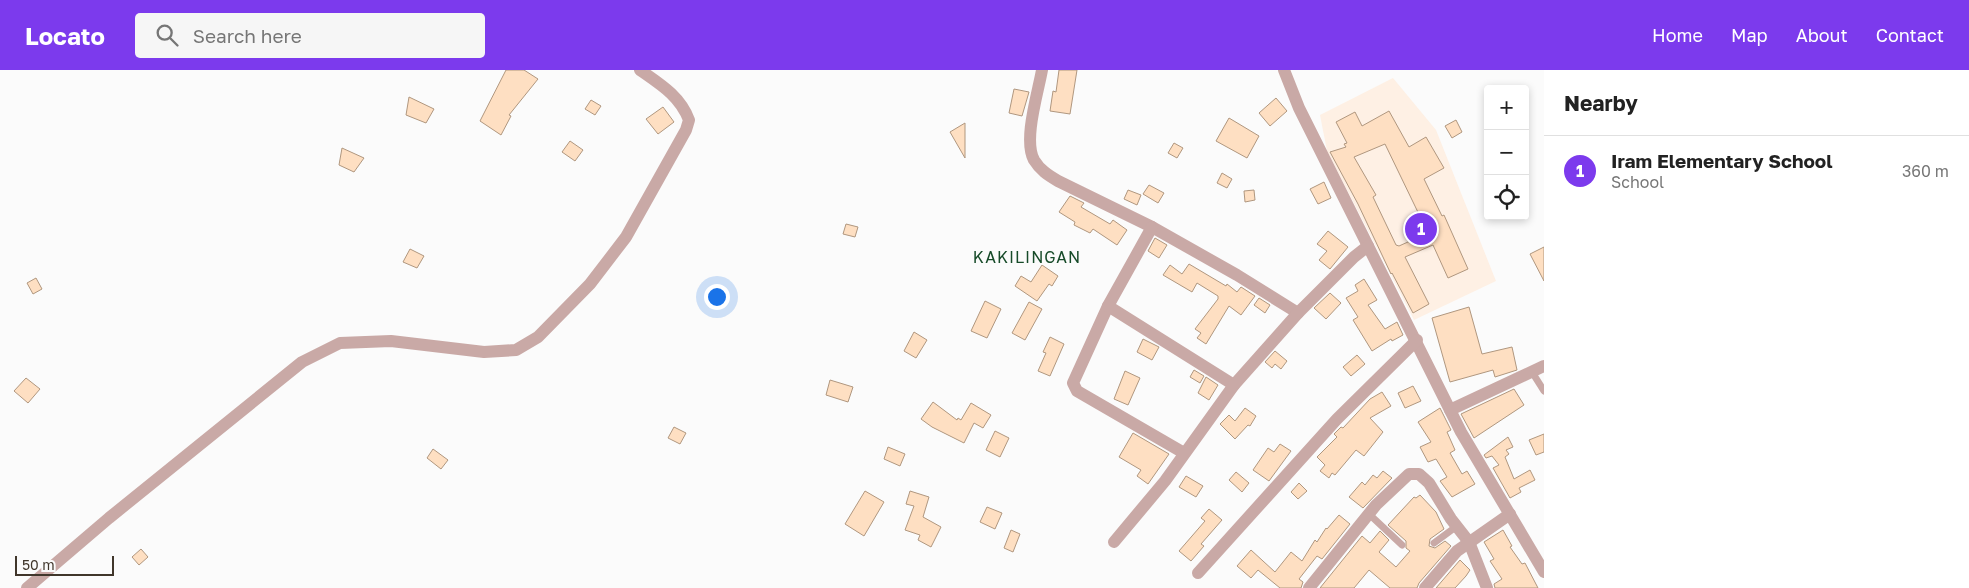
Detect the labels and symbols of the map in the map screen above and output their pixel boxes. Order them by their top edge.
pin: 1 [1405,210,1437,248]
district label: KAKILINGAN [973,247,1081,267]
your location [704,284,730,310]
scale bar [15,553,114,576]

